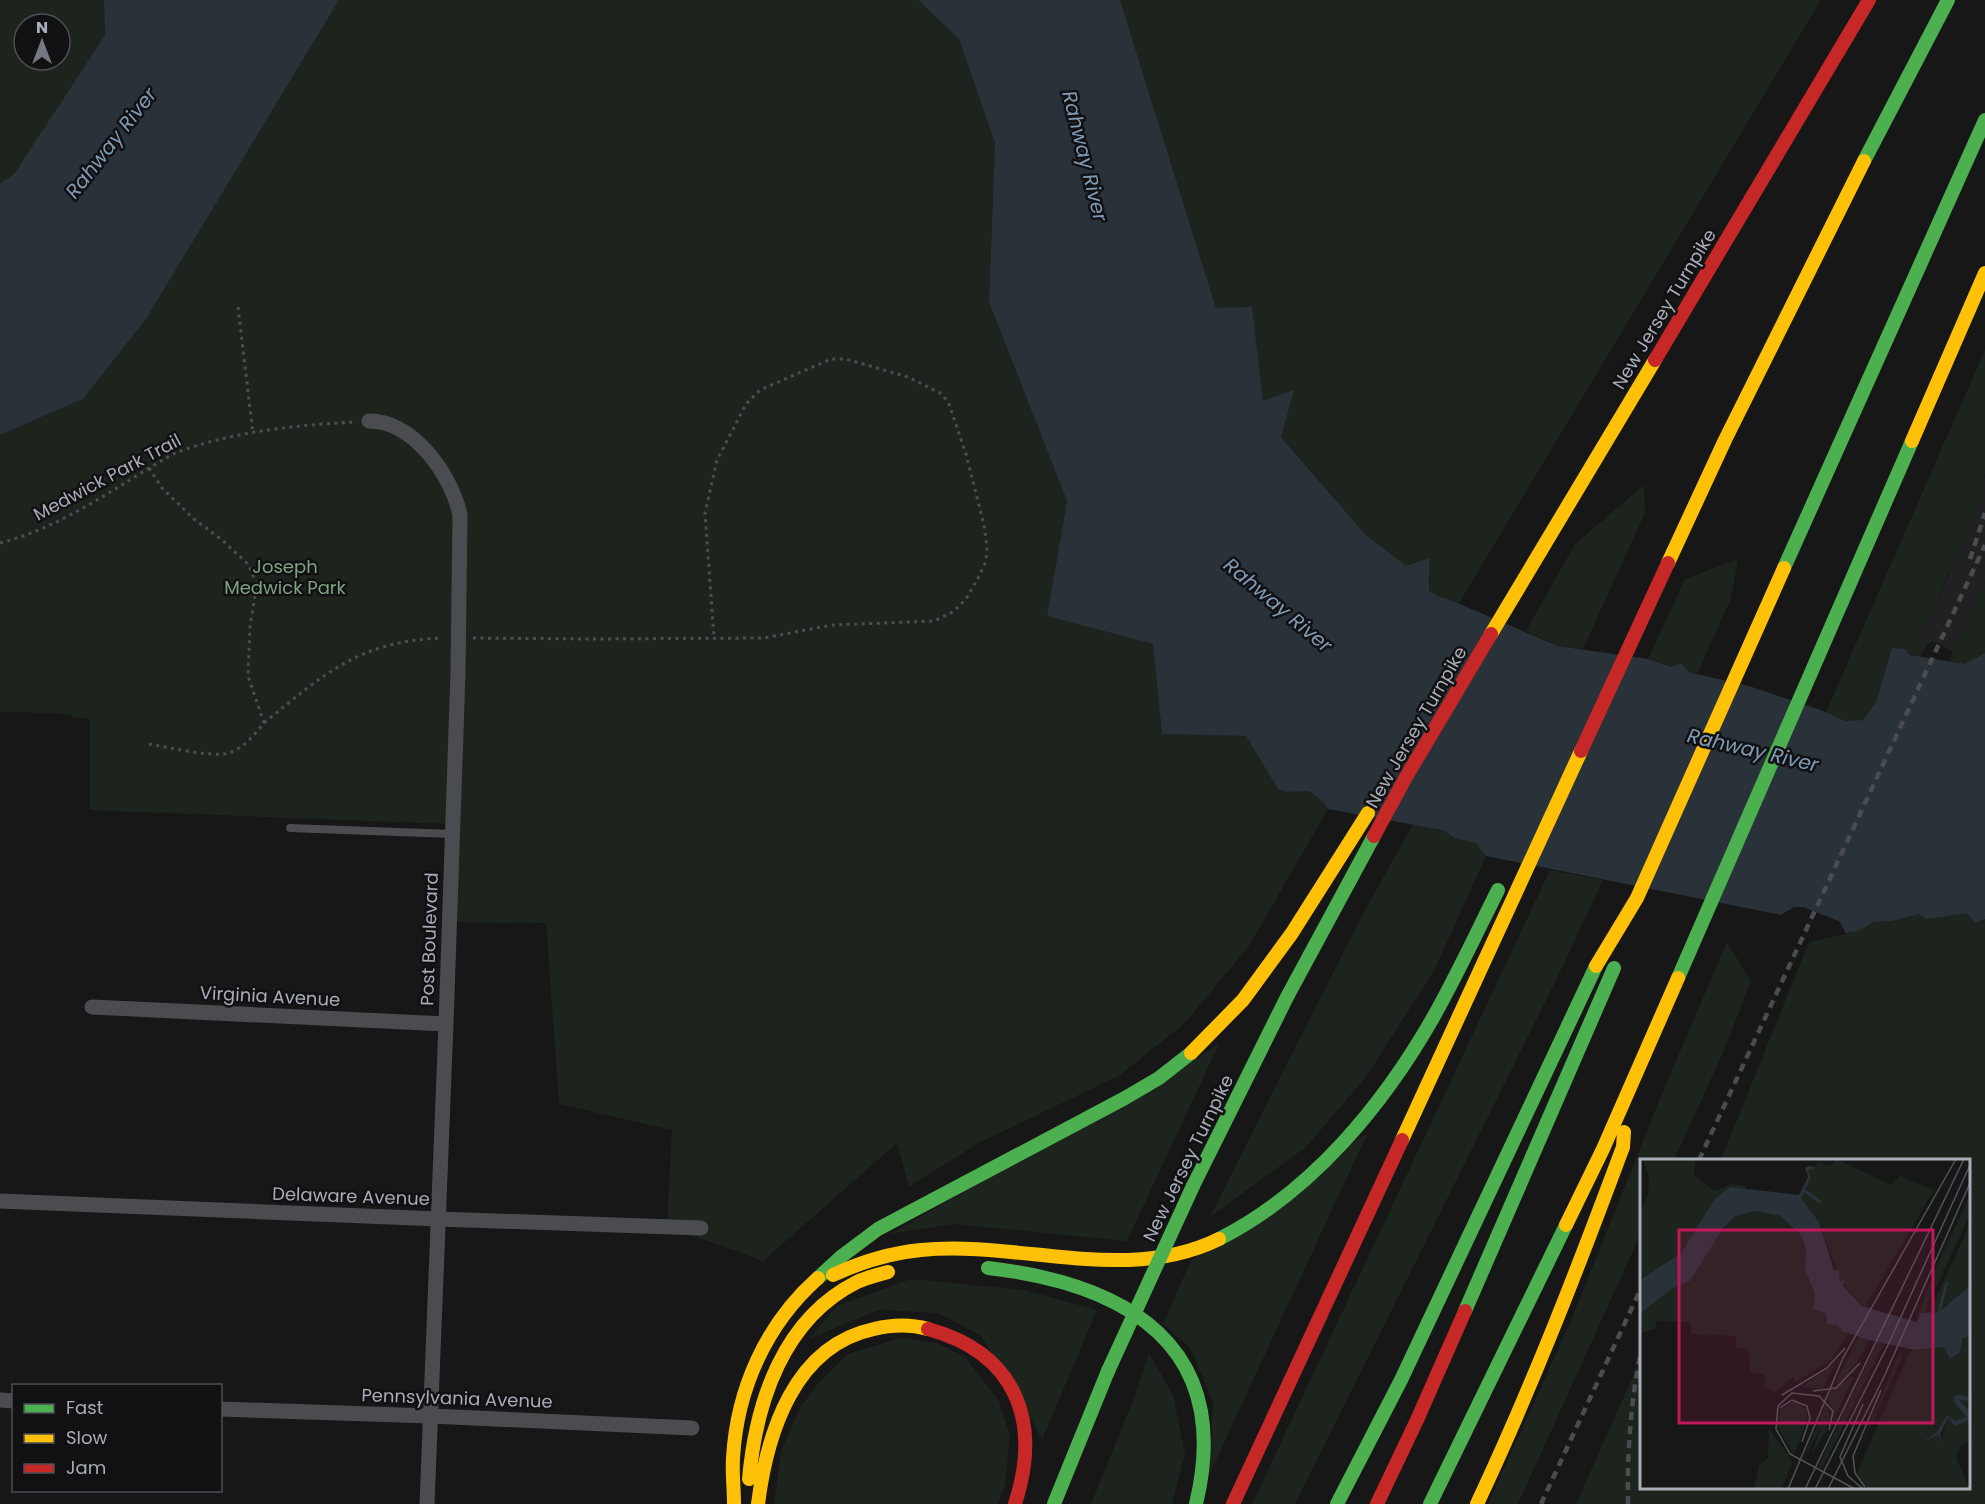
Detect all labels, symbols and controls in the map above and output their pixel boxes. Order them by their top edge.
north arrow [12,12,72,72]
text: N [36,16,48,39]
water label: Rahway River [59,81,164,204]
water label: Rahway River [1055,88,1115,225]
street label: New Jersey Turnpike [1606,224,1722,394]
street label: Medwick Park Trail [29,427,185,527]
water label: Rahway River [1218,551,1339,659]
park label: Joseph Medwick Park [224,554,347,600]
street label: New Jersey Turnpike [1359,642,1473,812]
water label: Rahway River [1685,721,1822,779]
street label: Post Boulevard [414,872,444,1006]
street label: Virginia Avenue [199,980,341,1012]
street label: New Jersey Turnpike [1137,1070,1239,1246]
inset map [1640,1159,1970,1489]
street label: Delaware Avenue [272,1181,430,1211]
street label: Pennsylvania Avenue [361,1382,553,1414]
legend [12,1384,222,1492]
text: Fast [66,1395,103,1420]
text: Slow [66,1425,108,1450]
text: Jam [66,1455,106,1480]

